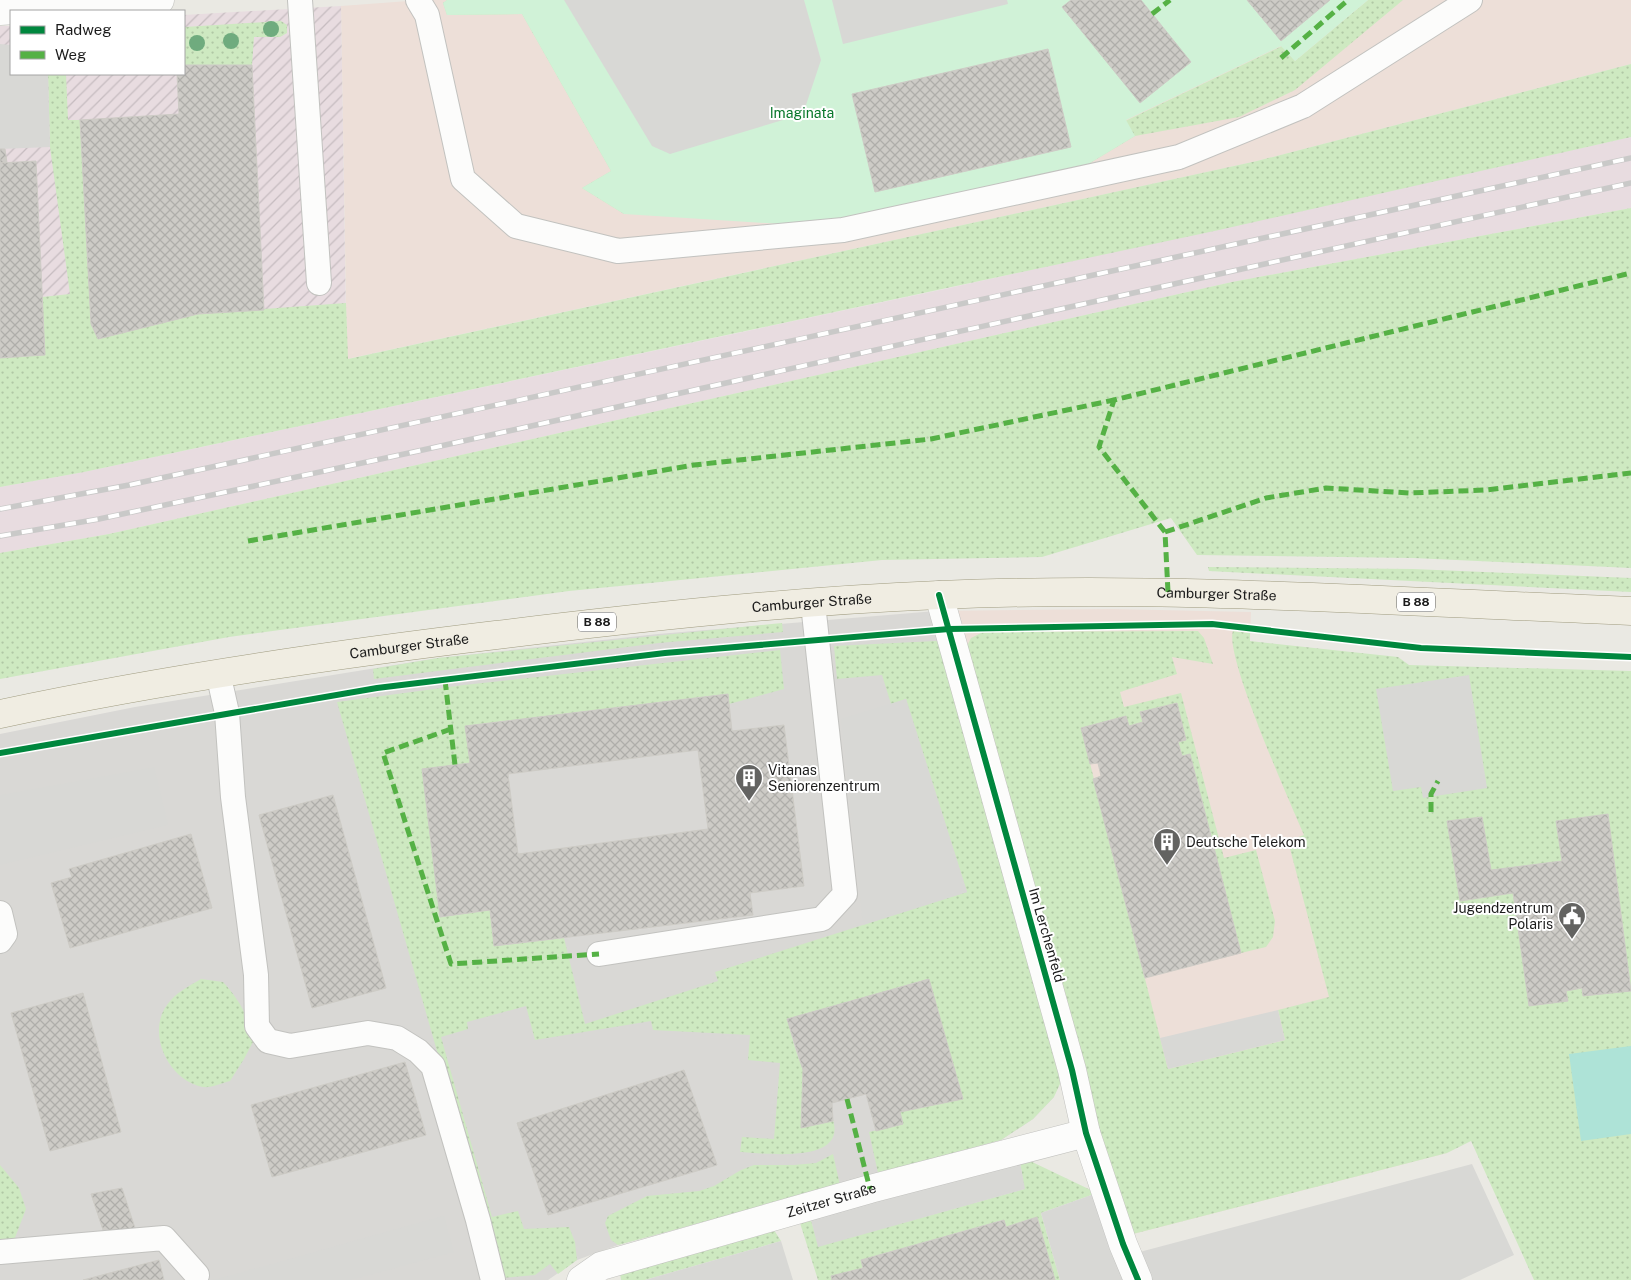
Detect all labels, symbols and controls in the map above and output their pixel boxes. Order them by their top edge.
legend [10,10,185,75]
text: Radweg [55,21,112,38]
text: Weg [55,46,86,63]
park label: Imaginata [770,105,834,121]
street label: Camburger Straße [1156,584,1277,604]
street label: Camburger Straße [751,590,872,615]
road number: B 88 [1397,592,1435,612]
road number: B 88 [578,612,616,632]
street label: Camburger Straße [349,630,470,662]
place label: Vitanas Seniorenzentrum [768,762,880,794]
building icon: Vitanas Seniorenzentrum [734,763,764,802]
building icon: Deutsche Telekom [1152,827,1182,866]
place label: Deutsche Telekom [1186,834,1306,850]
street label: Im Lerchenfeld [1026,886,1068,984]
place label: Jugendzentrum Polaris [1453,900,1553,932]
public building icon: Jugendzentrum Polaris [1557,901,1587,940]
street label: Zeitzer Straße [785,1180,878,1221]

